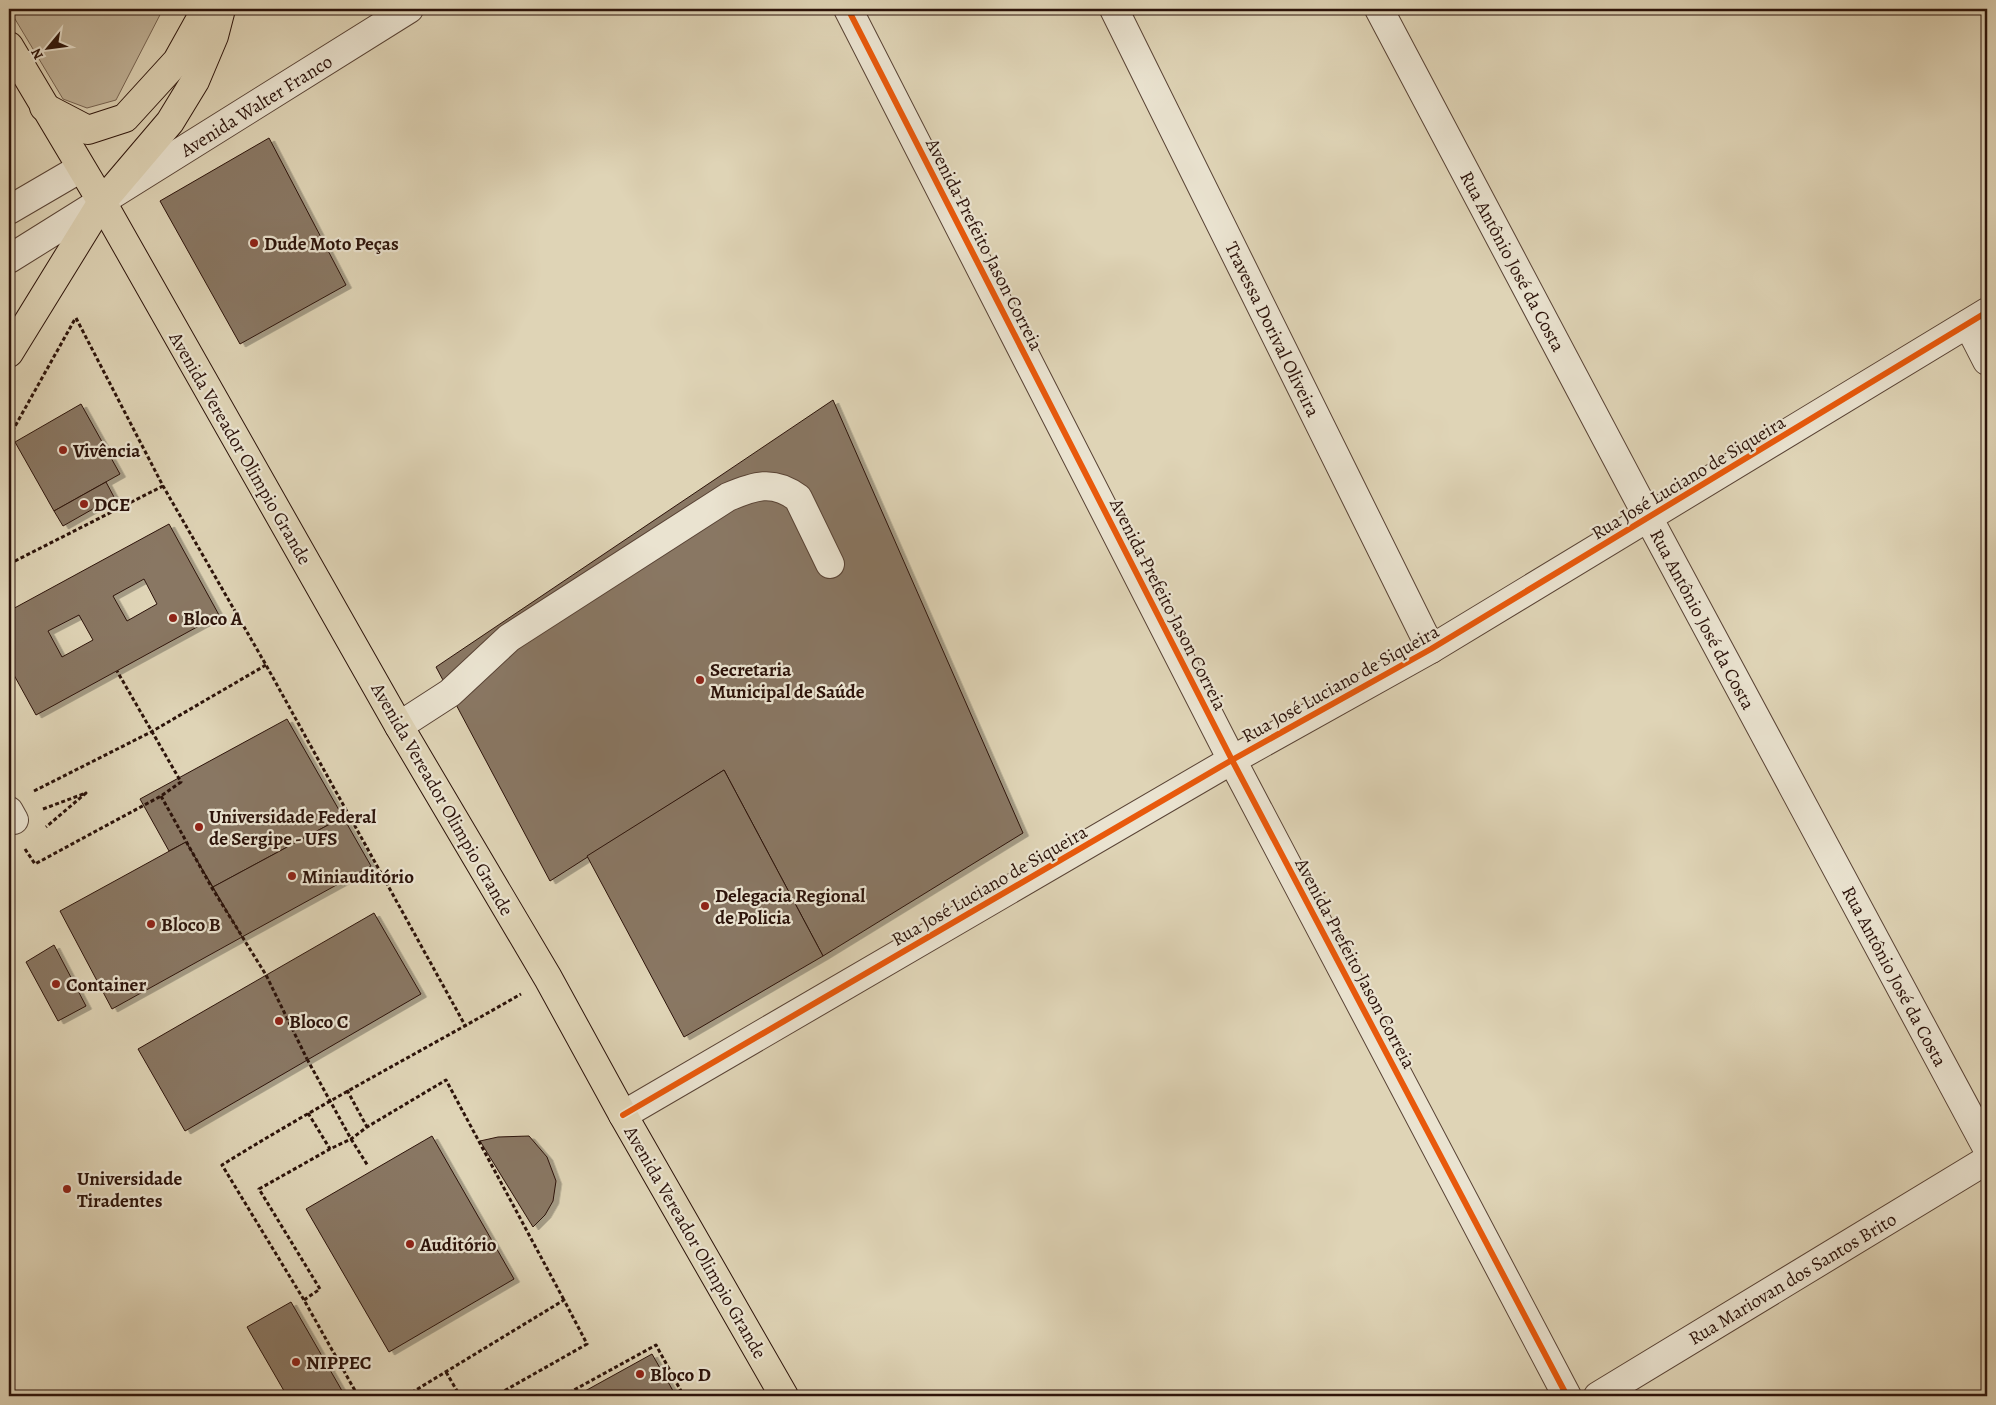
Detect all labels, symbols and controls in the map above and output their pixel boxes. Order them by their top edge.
north arrow [22,22,72,72]
text: N [26,45,48,63]
street label: Avenida Walter Franco [175,49,337,164]
street label: Avenida Prefeito Jason Correia [919,133,1049,355]
street label: Rua Antônio José da Costa [1453,167,1571,357]
place label: Dude Moto Peças [264,231,399,257]
marker: Dude Moto Peças [248,237,260,249]
street label: Travessa Dorival Oliveira [1218,237,1326,422]
street label: Avenida Vereador Olimpio Grande [162,327,318,570]
street label: Rua José Luciano de Siqueira [1587,409,1791,546]
place label: Vivência [72,438,141,464]
marker: Vivência [57,444,69,456]
place label: DCE [94,492,130,518]
street label: Avenida Prefeito Jason Correia [1103,493,1233,715]
marker: DCE [78,498,90,510]
street label: Rua Antônio José da Costa [1643,525,1761,715]
place label: Bloco A [183,606,244,632]
marker: Bloco A [167,612,179,624]
street label: Rua José Luciano de Siqueira [1237,619,1444,749]
place label: Secretaria Municipal de Saúde [710,657,865,705]
marker: Secretaria Municipal de Saúde [694,674,706,686]
street label: Avenida Vereador Olimpio Grande [364,678,520,921]
place label: Universidade Federal de Sergipe - UFS [209,804,376,852]
street label: Rua José Luciano de Siqueira [887,819,1092,953]
marker: Universidade Federal de Sergipe - UFS [193,821,205,833]
street label: Avenida Prefeito Jason Correia [1288,853,1422,1073]
place label: Miniauditório [302,864,414,890]
marker: Miniauditório [286,870,298,882]
street label: Rua Antônio José da Costa [1835,882,1953,1072]
place label: Delegacia Regional de Policia [715,883,865,931]
marker: Delegacia Regional de Policia [699,900,711,912]
place label: Bloco B [161,912,221,938]
marker: Bloco B [145,918,157,930]
place label: Container [66,972,146,998]
marker: Container [50,978,62,990]
place label: Bloco C [289,1009,348,1035]
marker: Bloco C [273,1015,285,1027]
street label: Avenida Vereador Olimpio Grande [617,1121,773,1364]
place label: Universidade Tiradentes [77,1166,182,1214]
marker: Universidade Tiradentes [61,1183,73,1195]
street label: Rua Mariovan dos Santos Brito [1684,1206,1901,1351]
place label: Auditório [419,1232,497,1258]
marker: Auditório [404,1238,416,1250]
place label: NIPPEC [306,1350,371,1376]
marker: NIPPEC [290,1356,302,1368]
place label: Bloco D [650,1362,711,1388]
marker: Bloco D [634,1368,646,1380]

